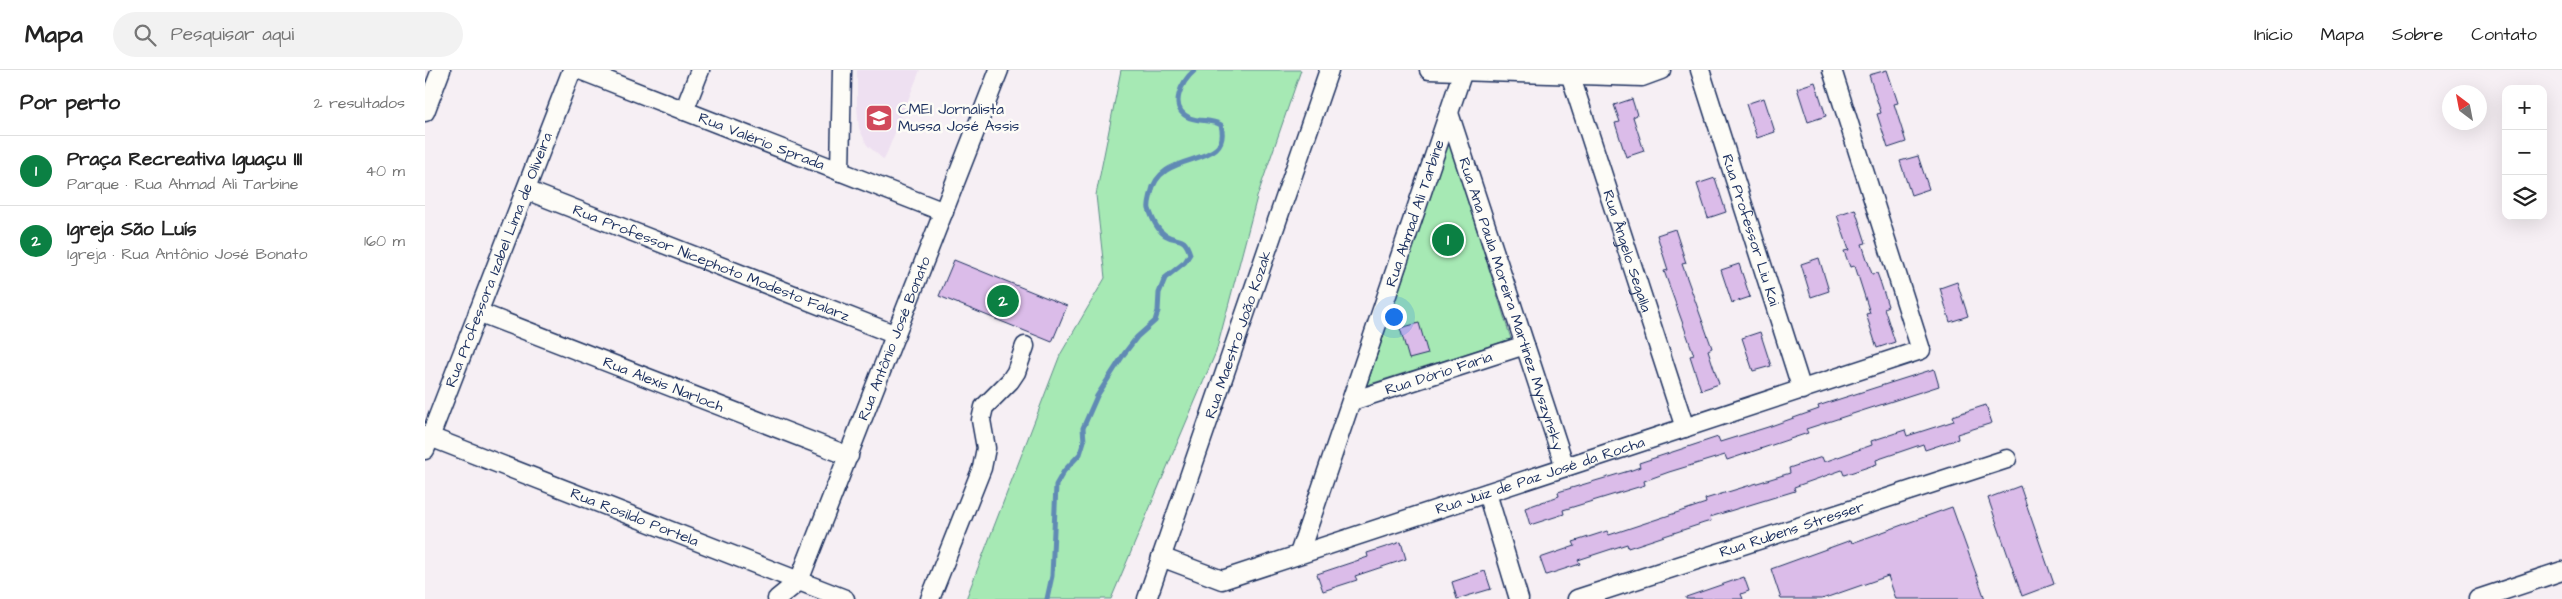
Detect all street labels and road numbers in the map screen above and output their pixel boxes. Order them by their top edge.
street label: Rua Valério Sprada [695,107,828,176]
street label: Rua Professora Izabel Lima de Oliveira [440,129,558,390]
street label: Rua Ahmad Ali Tarbine [1381,137,1450,290]
street label: Rua Professor Liu Kai [1716,152,1785,310]
street label: Rua Ana Paula Moreira Martinez Myszynsky [1453,155,1569,454]
street label: Rua Ângelo Segalla [1597,187,1657,315]
street label: Rua Professor Nicephoto Modesto Falarz [570,199,853,327]
street label: Rua Maestro João Kozak [1200,247,1277,421]
street label: Rua Antônio José Bonato [853,253,936,424]
street label: Rua Dório Faria [1383,346,1495,401]
street label: Rua Alexis Narloch [600,352,727,418]
street label: Rua Juiz de Paz José da Rocha [1433,432,1648,520]
street label: Rua Rosildo Portela [567,483,702,552]
street label: Rua Rubens Stresser [1717,496,1867,563]

